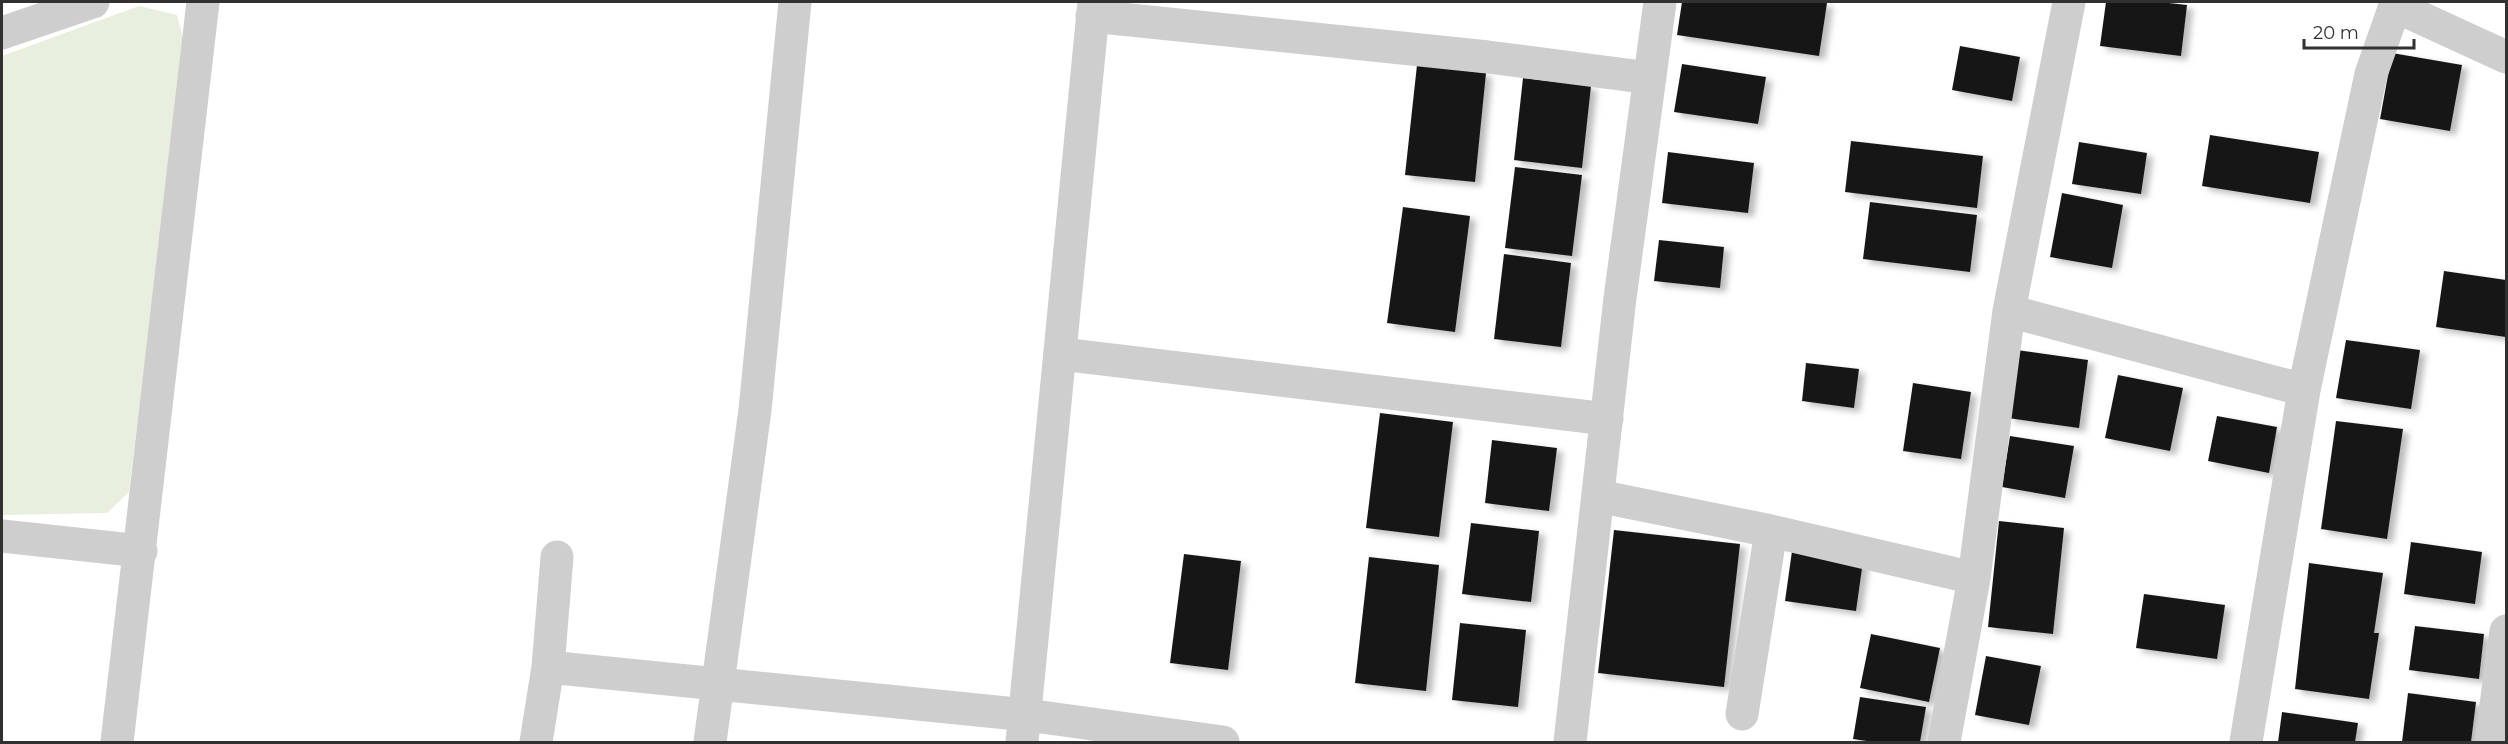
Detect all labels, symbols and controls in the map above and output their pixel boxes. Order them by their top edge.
scale bar [2304,12,2414,50]
text: 20 m [2313,22,2359,44]

